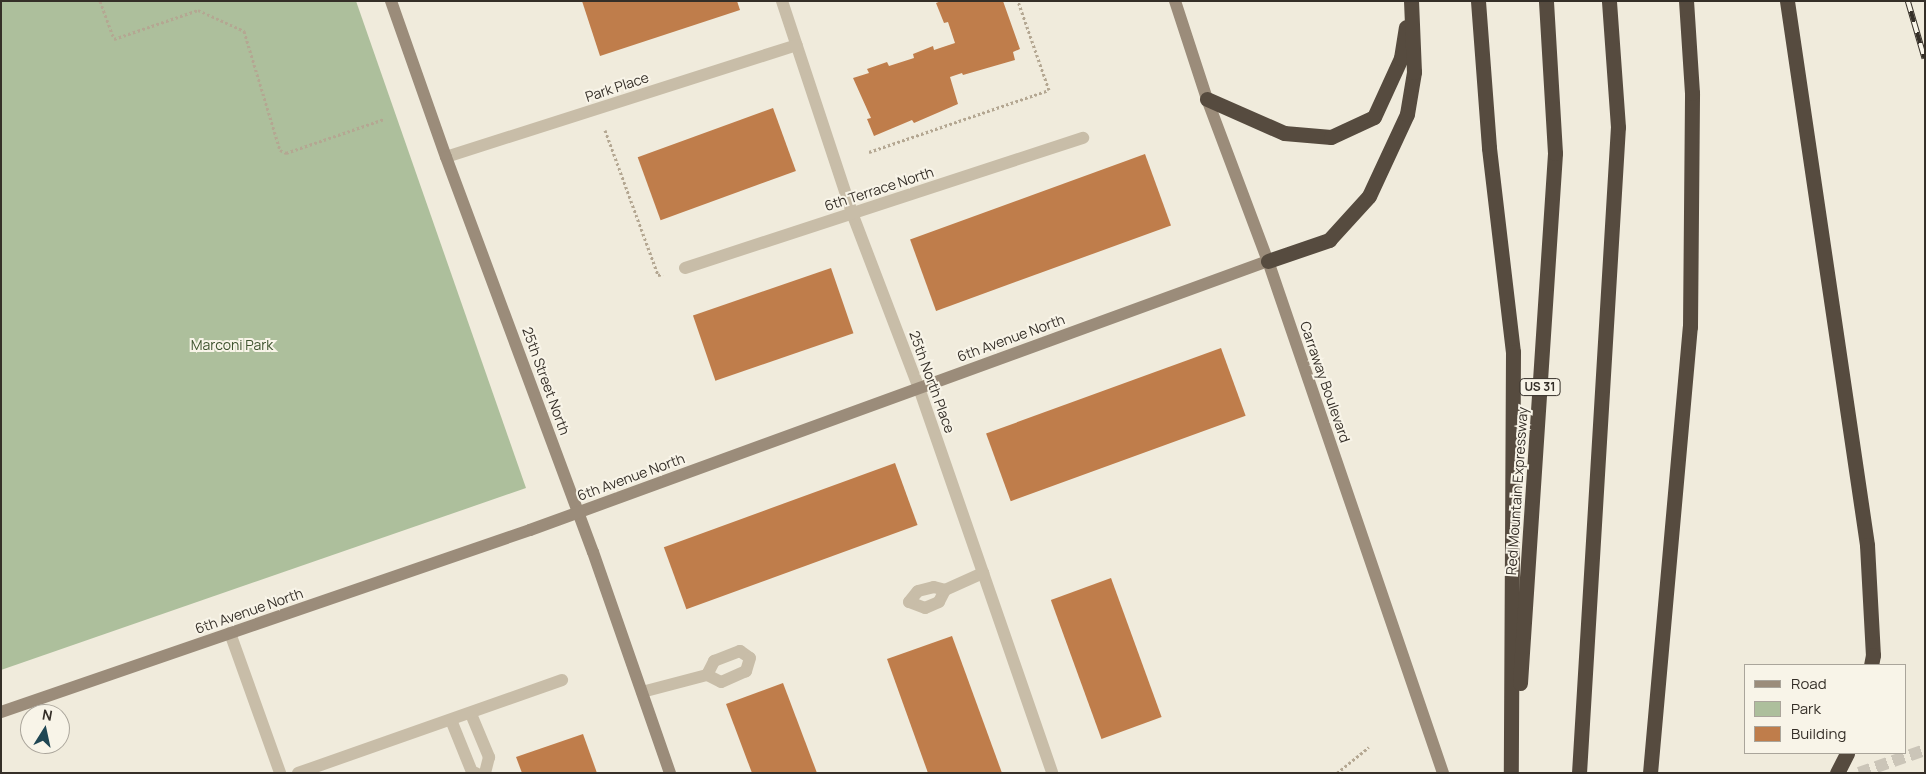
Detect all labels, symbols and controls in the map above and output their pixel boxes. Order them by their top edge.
street label: Park Place [583,69,651,105]
street label: 6th Terrace North [822,163,936,215]
street label: 6th Avenue North [955,311,1067,365]
street label: Carraway Boulevard [1296,319,1354,445]
street label: 25th Street North [519,325,573,437]
street label: 25th North Place [906,329,958,435]
park label: Marconi Park [191,337,273,353]
road number: US 31 [1519,378,1561,397]
street label: Red Mountain Expressway [1503,406,1531,576]
street label: 6th Avenue North [575,450,687,504]
street label: 6th Avenue North [193,585,305,637]
legend [1744,664,1906,754]
text: Road [1791,673,1827,694]
text: Park [1791,698,1821,719]
north arrow [20,704,70,754]
text: N [41,704,54,725]
text: Building [1791,723,1846,744]

